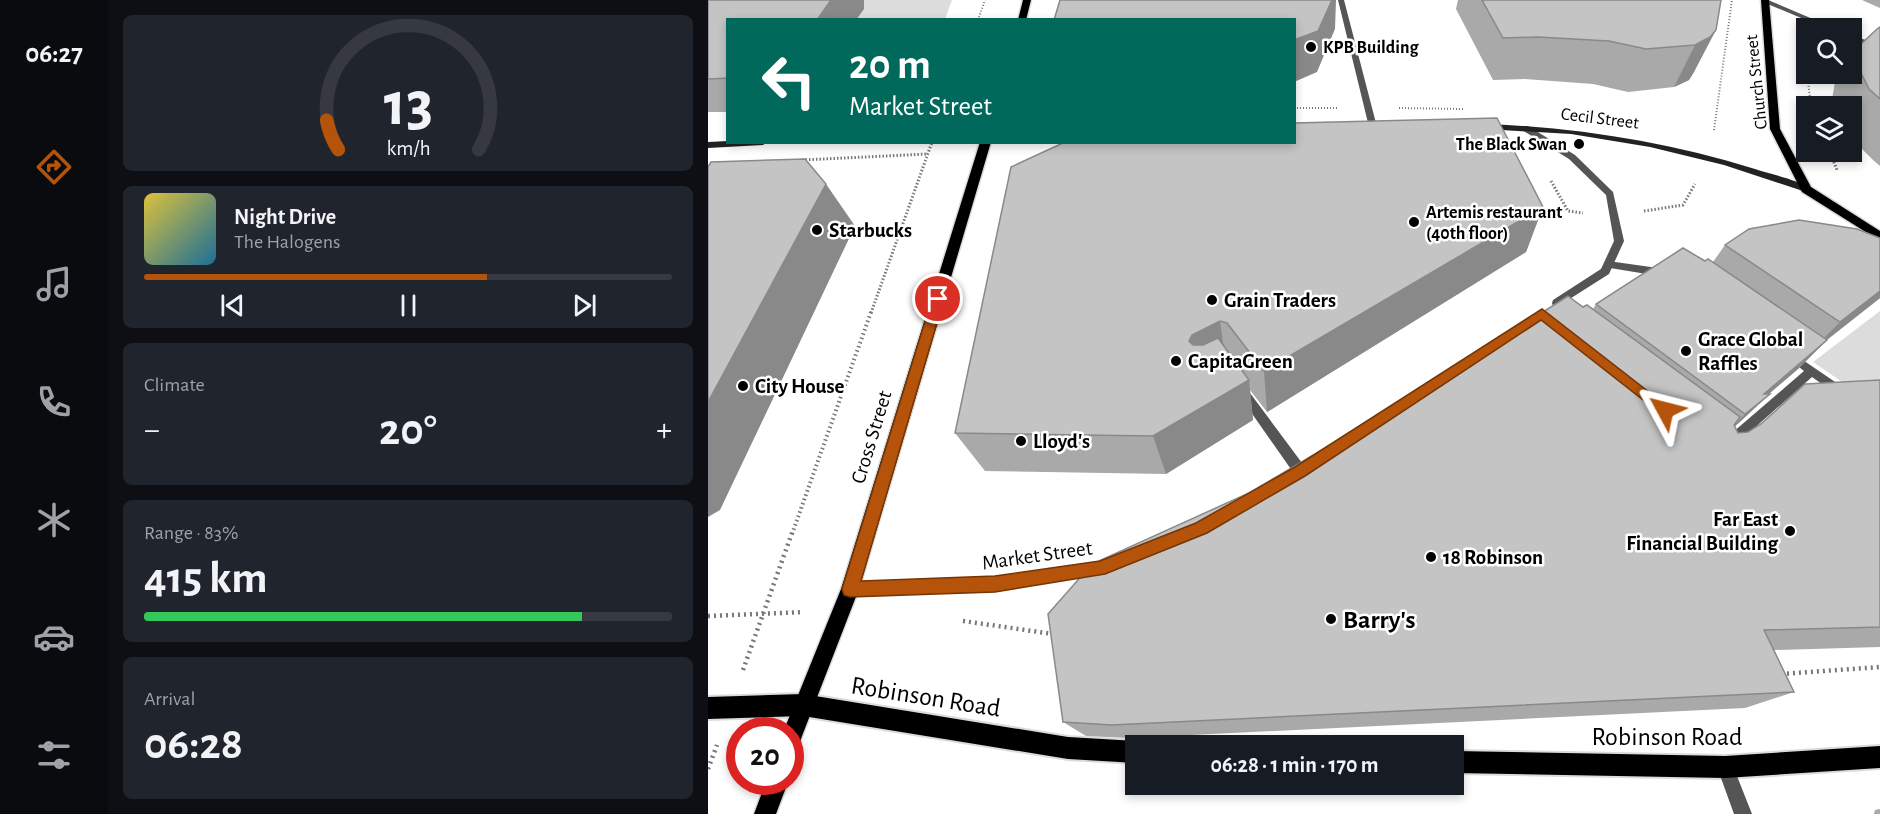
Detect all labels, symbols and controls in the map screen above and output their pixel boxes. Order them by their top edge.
map controls [1796,18,1862,162]
button: search [1796,18,1862,84]
street label: Church Street [1743,33,1771,130]
place label: KPB Building [1323,39,1420,57]
text: 06:27 [25,40,83,67]
marker: KPB Building [1304,40,1318,54]
icon: left [750,42,828,120]
text: 20 m [849,44,931,86]
text: 13 [383,74,433,136]
text: Market Street [849,93,992,120]
button: layers [1796,96,1862,162]
street label: Cecil Street [1560,105,1640,133]
place label: The Black Swan [1456,136,1567,154]
marker: The Black Swan [1572,137,1586,151]
text: km/h [386,138,430,159]
icon: directions [33,146,75,188]
place label: Artemis restaurant (40th floor) [1426,204,1562,243]
text: Night Drive [234,206,336,228]
marker: Artemis restaurant (40th floor) [1407,215,1421,229]
place label: Starbucks [829,220,912,241]
marker: Starbucks [810,223,824,237]
text: The Halogens [234,232,340,252]
icon: music [33,263,75,305]
pin [912,273,963,324]
icon: arrive [921,282,954,315]
icon: previous [216,289,249,322]
icon: pause [392,289,425,322]
icon: next [568,289,601,322]
place label: Grain Traders [1224,290,1336,311]
marker: Grain Traders [1205,293,1219,307]
place label: Grace Global Raffles [1698,329,1803,374]
marker: Grace Global Raffles [1679,344,1693,358]
place label: CapitaGreen [1188,351,1293,372]
marker: CapitaGreen [1169,354,1183,368]
text: Climate [144,375,205,395]
place label: City House [755,376,845,397]
position arrow [1633,378,1697,442]
marker: City House [736,379,750,393]
icon: phone [33,381,75,423]
street label: Cross Street [847,388,896,486]
text: 20° [379,408,437,453]
text: − [144,414,160,447]
text: + [656,414,672,447]
place label: Lloyd's [1033,431,1090,452]
marker: Lloyd's [1014,434,1028,448]
icon: climate [33,499,75,541]
place label: Far East Financial Building [1626,509,1778,554]
text: Range · 83% [144,523,238,543]
marker: Far East Financial Building [1783,524,1797,538]
street label: Market Street [981,537,1094,574]
place label: 18 Robinson [1443,547,1543,568]
marker: 18 Robinson [1424,550,1438,564]
text: 415 km [144,556,268,601]
place label: Barry's [1343,607,1415,633]
marker: Barry's [1324,612,1338,626]
icon: car [33,616,75,658]
street label: Robinson Road [849,672,1002,722]
text: Arrival [144,689,195,709]
speed limit sign: 20 [726,717,804,795]
text: 06:28 [144,722,243,767]
street label: Robinson Road [1592,724,1742,750]
icon: filters [33,734,75,776]
text: 06:28 · 1 min · 170 m [1210,754,1379,776]

